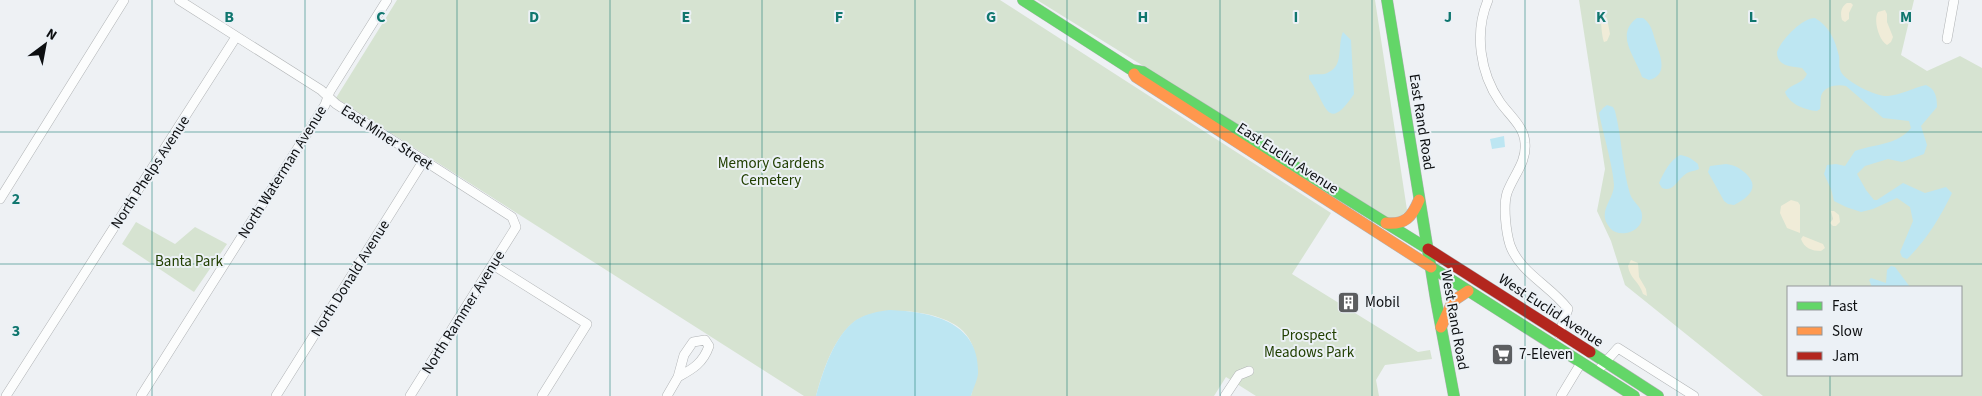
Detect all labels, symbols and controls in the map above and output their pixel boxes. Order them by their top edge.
text: B [224,6,234,28]
text: C [376,6,386,28]
text: D [529,6,539,28]
text: E [682,6,690,28]
text: F [835,6,843,28]
text: G [986,6,996,28]
text: H [1138,6,1148,28]
text: I [1294,6,1298,28]
text: J [1444,6,1452,28]
text: K [1596,6,1606,28]
text: L [1749,6,1757,28]
text: M [1900,6,1912,28]
north arrow [20,20,70,70]
text: N [42,24,61,46]
street label: East Rand Road [1404,72,1439,172]
street label: East Miner Street [337,100,437,175]
street label: North Waterman Avenue [233,102,332,243]
street label: North Phelps Avenue [106,112,195,233]
street label: East Euclid Avenue [1233,118,1343,199]
park label: Memory Gardens Cemetery [718,153,824,191]
text: 2 [12,188,20,210]
street label: North Donald Avenue [306,216,395,341]
street label: North Rammer Avenue [417,246,510,378]
park label: Banta Park [155,251,224,272]
street label: West Rand Road [1435,268,1474,372]
street label: West Euclid Avenue [1494,269,1607,352]
legend [1787,286,1962,376]
building icon: Mobil [1337,290,1361,314]
place label: Mobil [1365,292,1400,313]
text: Fast [1832,296,1858,317]
text: 3 [12,320,20,342]
text: Slow [1832,321,1863,342]
park label: Prospect Meadows Park [1264,325,1355,363]
supermarket icon: 7-Eleven [1491,342,1515,366]
place label: 7-Eleven [1519,344,1573,365]
text: Jam [1832,346,1859,367]

